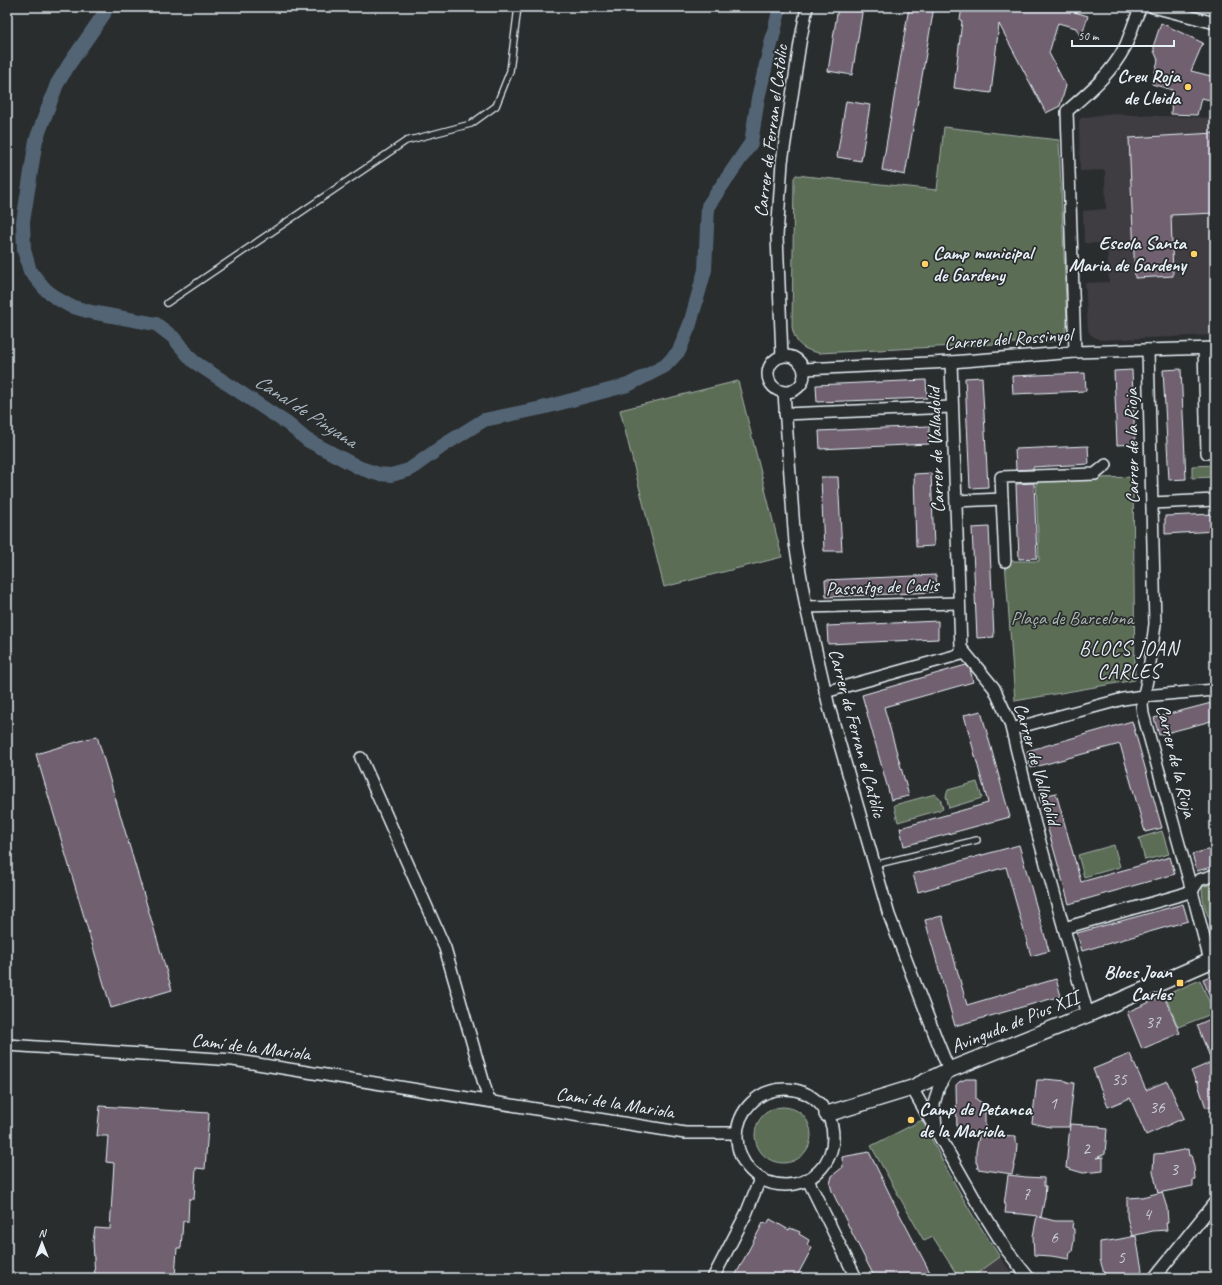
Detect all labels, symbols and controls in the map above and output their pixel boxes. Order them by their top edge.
scale bar [1072,22,1174,48]
text: 50 m [1078,28,1100,44]
street label: Carrer de Ferran el Catòlic [749,42,794,219]
place label: Creu Roja de Lleida [1117,64,1182,110]
marker: Creu Roja de Lleida [1183,82,1193,92]
place label: Escola Santa Maria de Gardeny [1069,231,1189,277]
place label: Camp municipal de Gardeny [933,241,1036,287]
marker: Escola Santa Maria de Gardeny [1189,249,1199,259]
marker: Camp municipal de Gardeny [920,259,930,269]
street label: Carrer del Rossinyol [943,322,1077,355]
water label: Canal de Pinyana [250,369,364,455]
street label: Carrer de Valladolid [922,384,950,513]
street label: Carrer de la Rioja [1119,386,1145,504]
street label: Passatge de Cadis [825,573,941,601]
park label: Plaça de Barcelona [1011,606,1136,630]
district label: BLOCS JOAN CARLES [1079,636,1181,684]
street label: Carrer de Ferran el Catòlic [823,646,891,821]
street label: Carrer de Valladolid [1008,700,1067,830]
street label: Carrer de la Rioja [1150,702,1202,822]
place label: Blocs Joan Carles [1104,960,1174,1006]
marker: Blocs Joan Carles [1175,978,1185,988]
street label: Avinguda de Pius XII [947,984,1087,1059]
house number: 37 [1145,1012,1162,1033]
street label: Camí de la Mariola [190,1028,314,1066]
house number: 35 [1111,1069,1128,1090]
street label: Camí de la Mariola [554,1082,678,1125]
house number: 1 [1049,1093,1058,1114]
place label: Camp de Petanca de la Mariola [919,1097,1033,1143]
house number: 36 [1149,1097,1166,1118]
marker: Camp de Petanca de la Mariola [906,1115,916,1125]
house number: 2 [1082,1138,1091,1159]
house number: 3 [1170,1159,1179,1180]
house number: 7 [1022,1184,1031,1205]
house number: 4 [1143,1204,1153,1225]
north arrow [22,1223,62,1263]
text: N [39,1226,48,1240]
house number: 6 [1050,1227,1059,1248]
house number: 5 [1117,1247,1126,1268]

